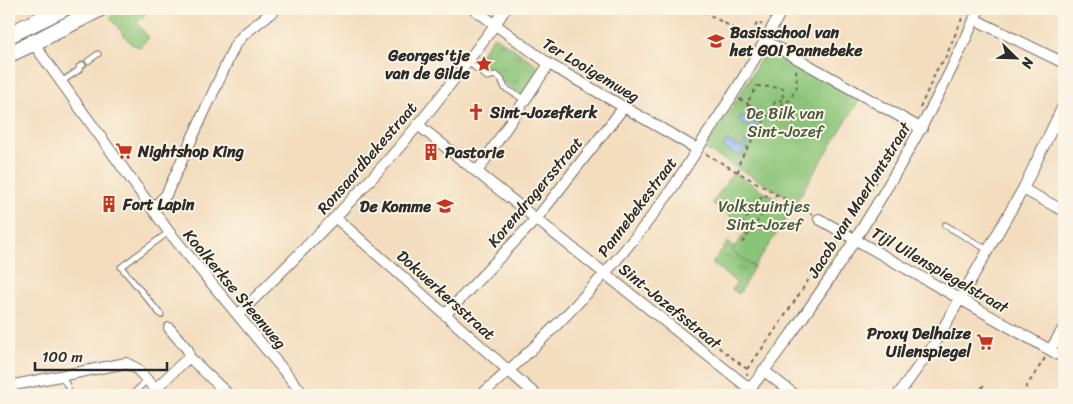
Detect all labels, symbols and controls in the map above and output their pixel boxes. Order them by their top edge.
place label: Basisschool van het GO! Pannebeke [729,18,863,65]
street label: Ter Looigemweg [537,29,645,111]
school or university icon: Basisschool van het GO! Pannebeke [706,31,726,51]
north arrow [990,32,1040,82]
place label: Georges'tje van de Gilde [385,41,471,88]
text: N [1014,53,1041,73]
place icon: Georges'tje van de Gilde [474,54,494,74]
street label: Ronsaardbekestraat [309,95,425,221]
place label: Sint-Jozefkerk [489,98,598,127]
park label: De Bilk van Sint-Jozef [746,99,825,146]
church icon: Sint-Jozefkerk [466,102,486,122]
street label: Jacob van Maerlantstraat [799,116,919,285]
street label: Korendragersstraat [480,130,590,254]
place label: Nightshop King [137,137,245,166]
place label: Pastorie [445,138,505,167]
supermarket icon: Nightshop King [114,141,134,161]
building icon: Pastorie [421,142,441,162]
street label: Pannebekestraat [589,151,685,263]
place label: Fort Lapin [122,190,195,219]
place label: De Komme [360,192,431,221]
park label: Volkstuintjes Sint-Jozef [718,192,811,239]
building icon: Fort Lapin [99,194,119,214]
school or university icon: De Komme [435,196,455,216]
street label: Tijl Uilenspiegelstraat [866,219,1015,321]
street label: Koolkerkse Steenweg [176,222,294,356]
street label: Dokwerkersstraat [390,242,502,348]
street label: Sint-Jozefsstraat [612,255,728,357]
place label: Proxy Delhaize Uilenspiegel [867,319,972,366]
supermarket icon: Proxy Delhaize Uilenspiegel [975,332,995,352]
scale bar [35,339,168,371]
text: 100 m [42,344,83,370]

